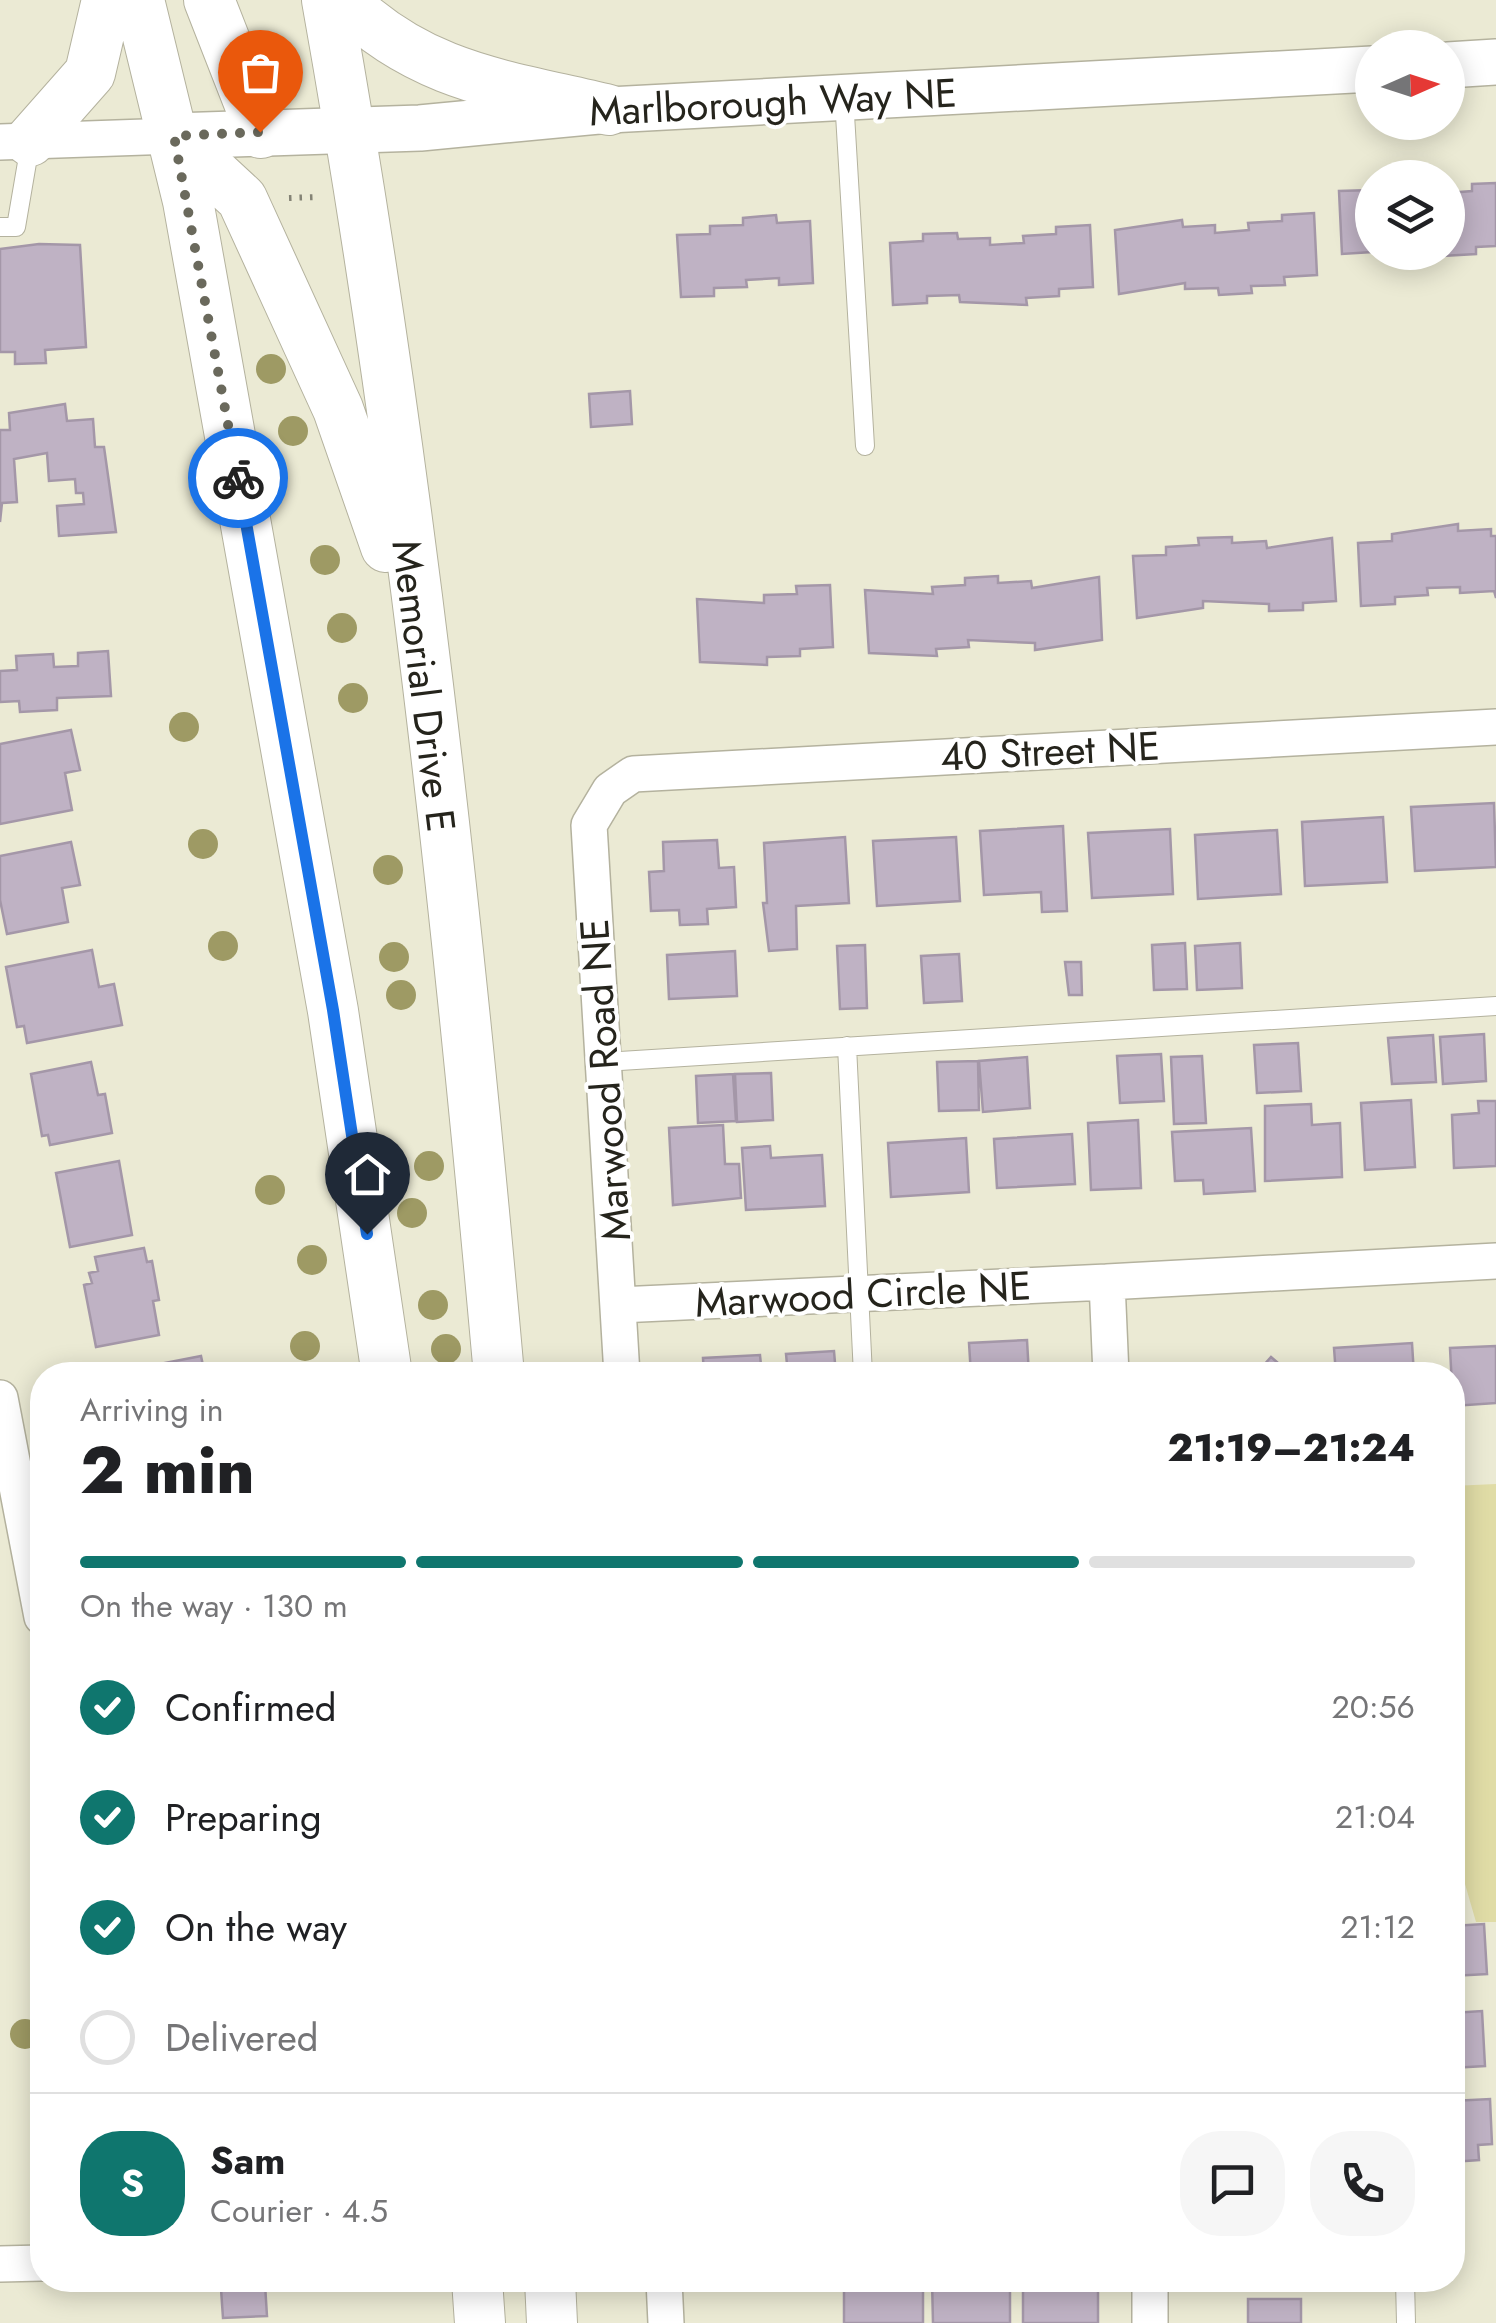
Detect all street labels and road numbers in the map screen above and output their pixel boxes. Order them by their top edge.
street label: Marlborough Way NE [588,63,958,141]
street label: Memorial Drive E [377,537,471,835]
street label: 40 Street NE [939,716,1161,786]
street label: Marwood Road NE [565,917,645,1243]
street label: Marwood Circle NE [693,1256,1033,1332]

